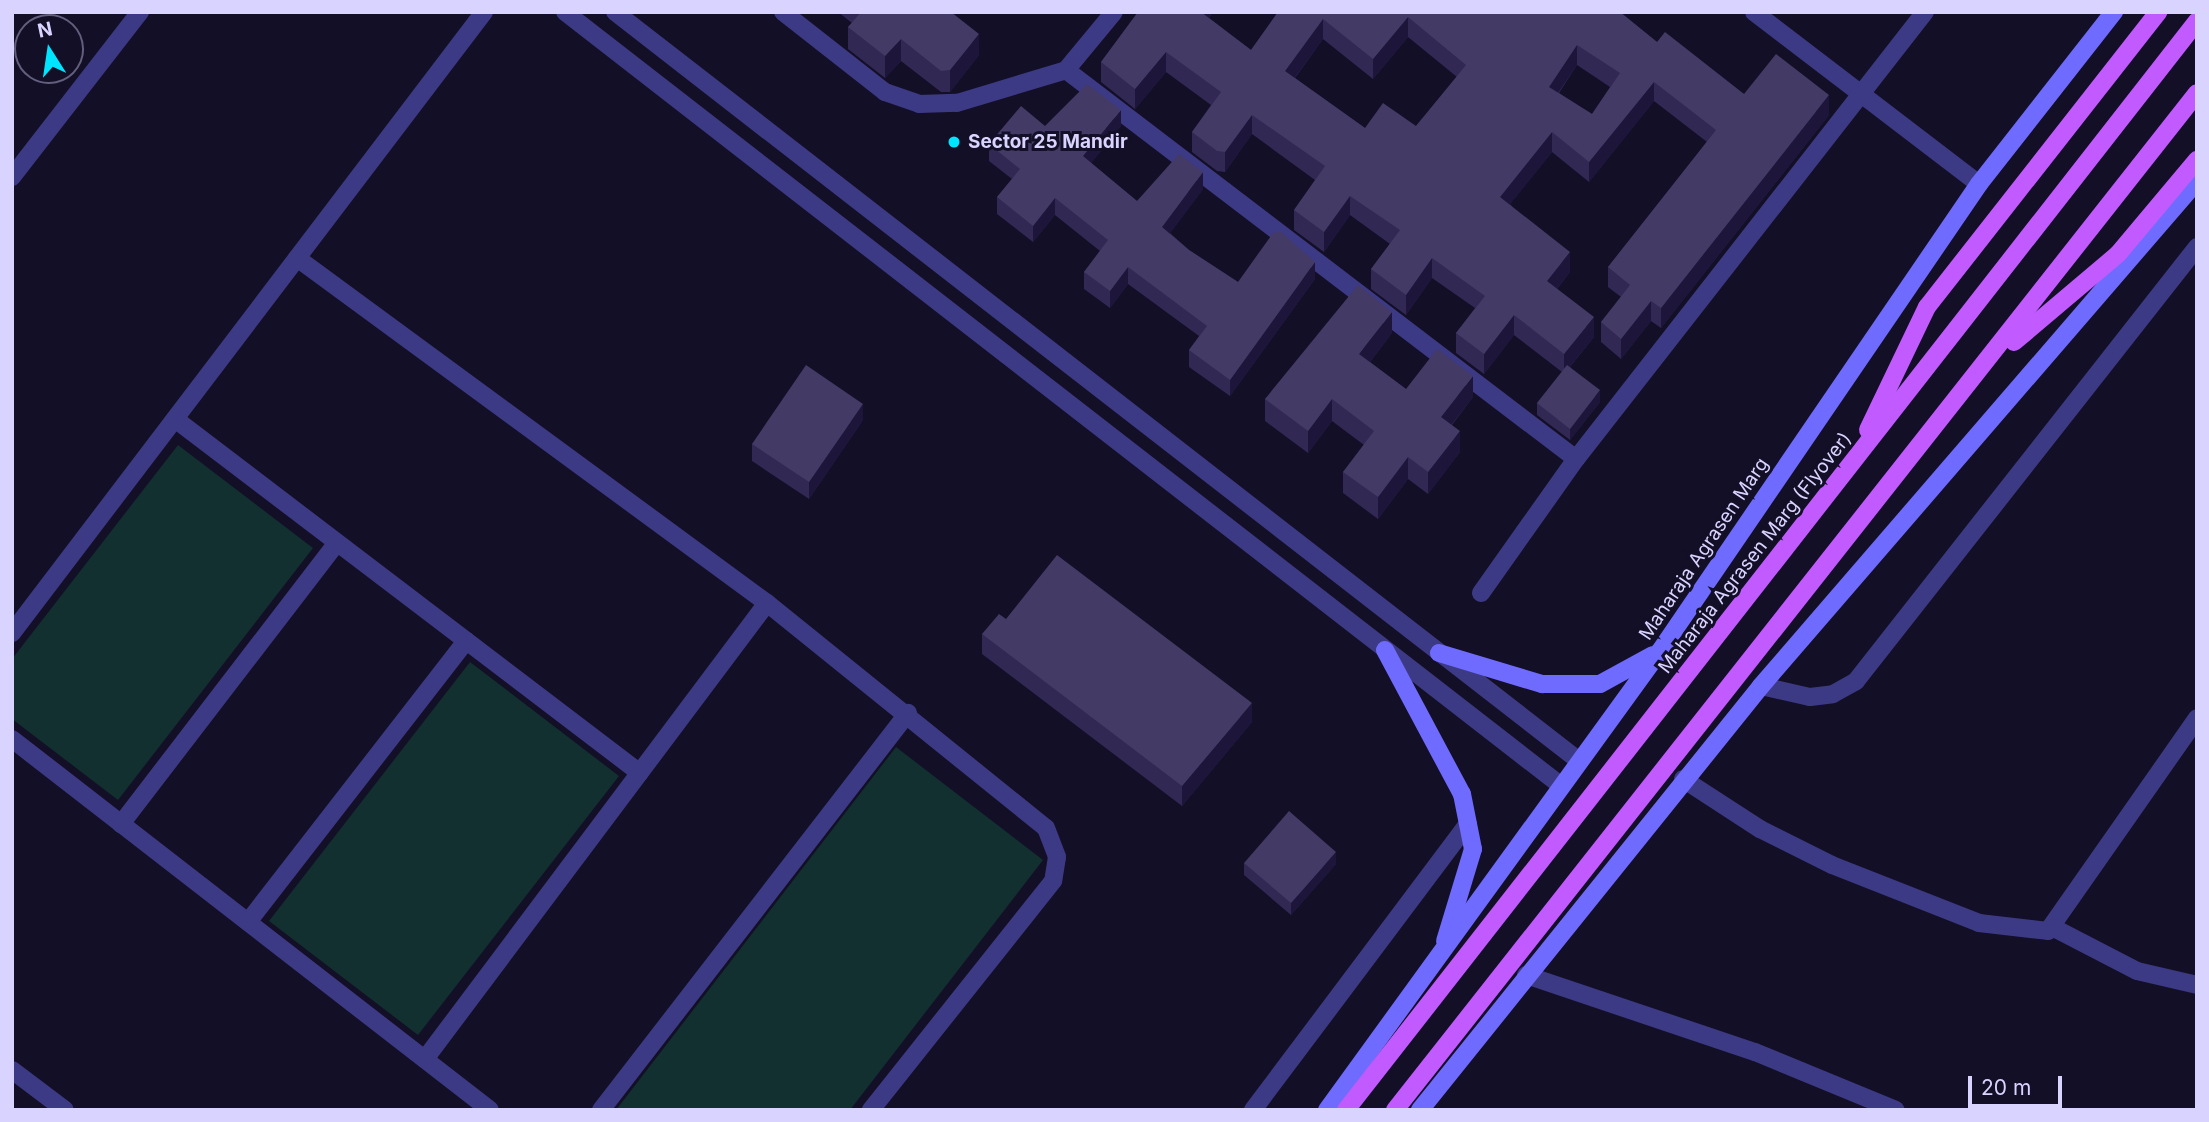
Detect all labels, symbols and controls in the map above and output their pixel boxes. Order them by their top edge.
north arrow [14,14,84,84]
text: N [35,17,54,43]
place label: Sector 25 Mandir [968,131,1128,153]
marker: Sector 25 Mandir [946,134,962,150]
street label: Maharaja Agrasen Marg (Flyover) [1654,428,1856,678]
street label: Maharaja Agrasen Marg [1635,454,1773,644]
scale bar [1971,1062,2066,1106]
text: 20 m [1981,1075,2031,1100]

